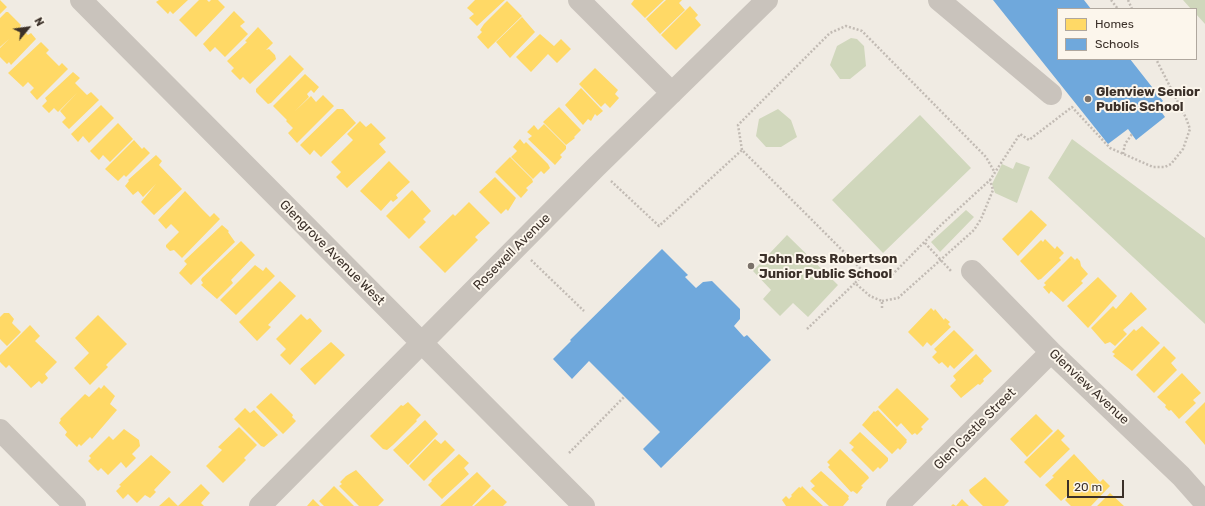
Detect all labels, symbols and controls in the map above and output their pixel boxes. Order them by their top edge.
north arrow [8,8,48,48]
legend [1057,8,1197,60]
text: N [31,15,47,29]
text: Homes [1095,17,1134,31]
text: Schools [1095,37,1139,51]
place label: Glenview Senior Public School [1096,84,1200,115]
marker: Glenview Senior Public School [1083,94,1093,104]
street label: Glengrove Avenue West [276,197,388,309]
street label: Rosewell Avenue [470,210,554,294]
place label: John Ross Robertson Junior Public School [759,251,897,282]
marker: John Ross Robertson Junior Public School [746,261,756,271]
street label: Glenview Avenue [1046,346,1132,428]
street label: Glen Castle Street [931,385,1019,473]
scale bar [1069,472,1126,498]
text: 20 m [1074,480,1102,494]

